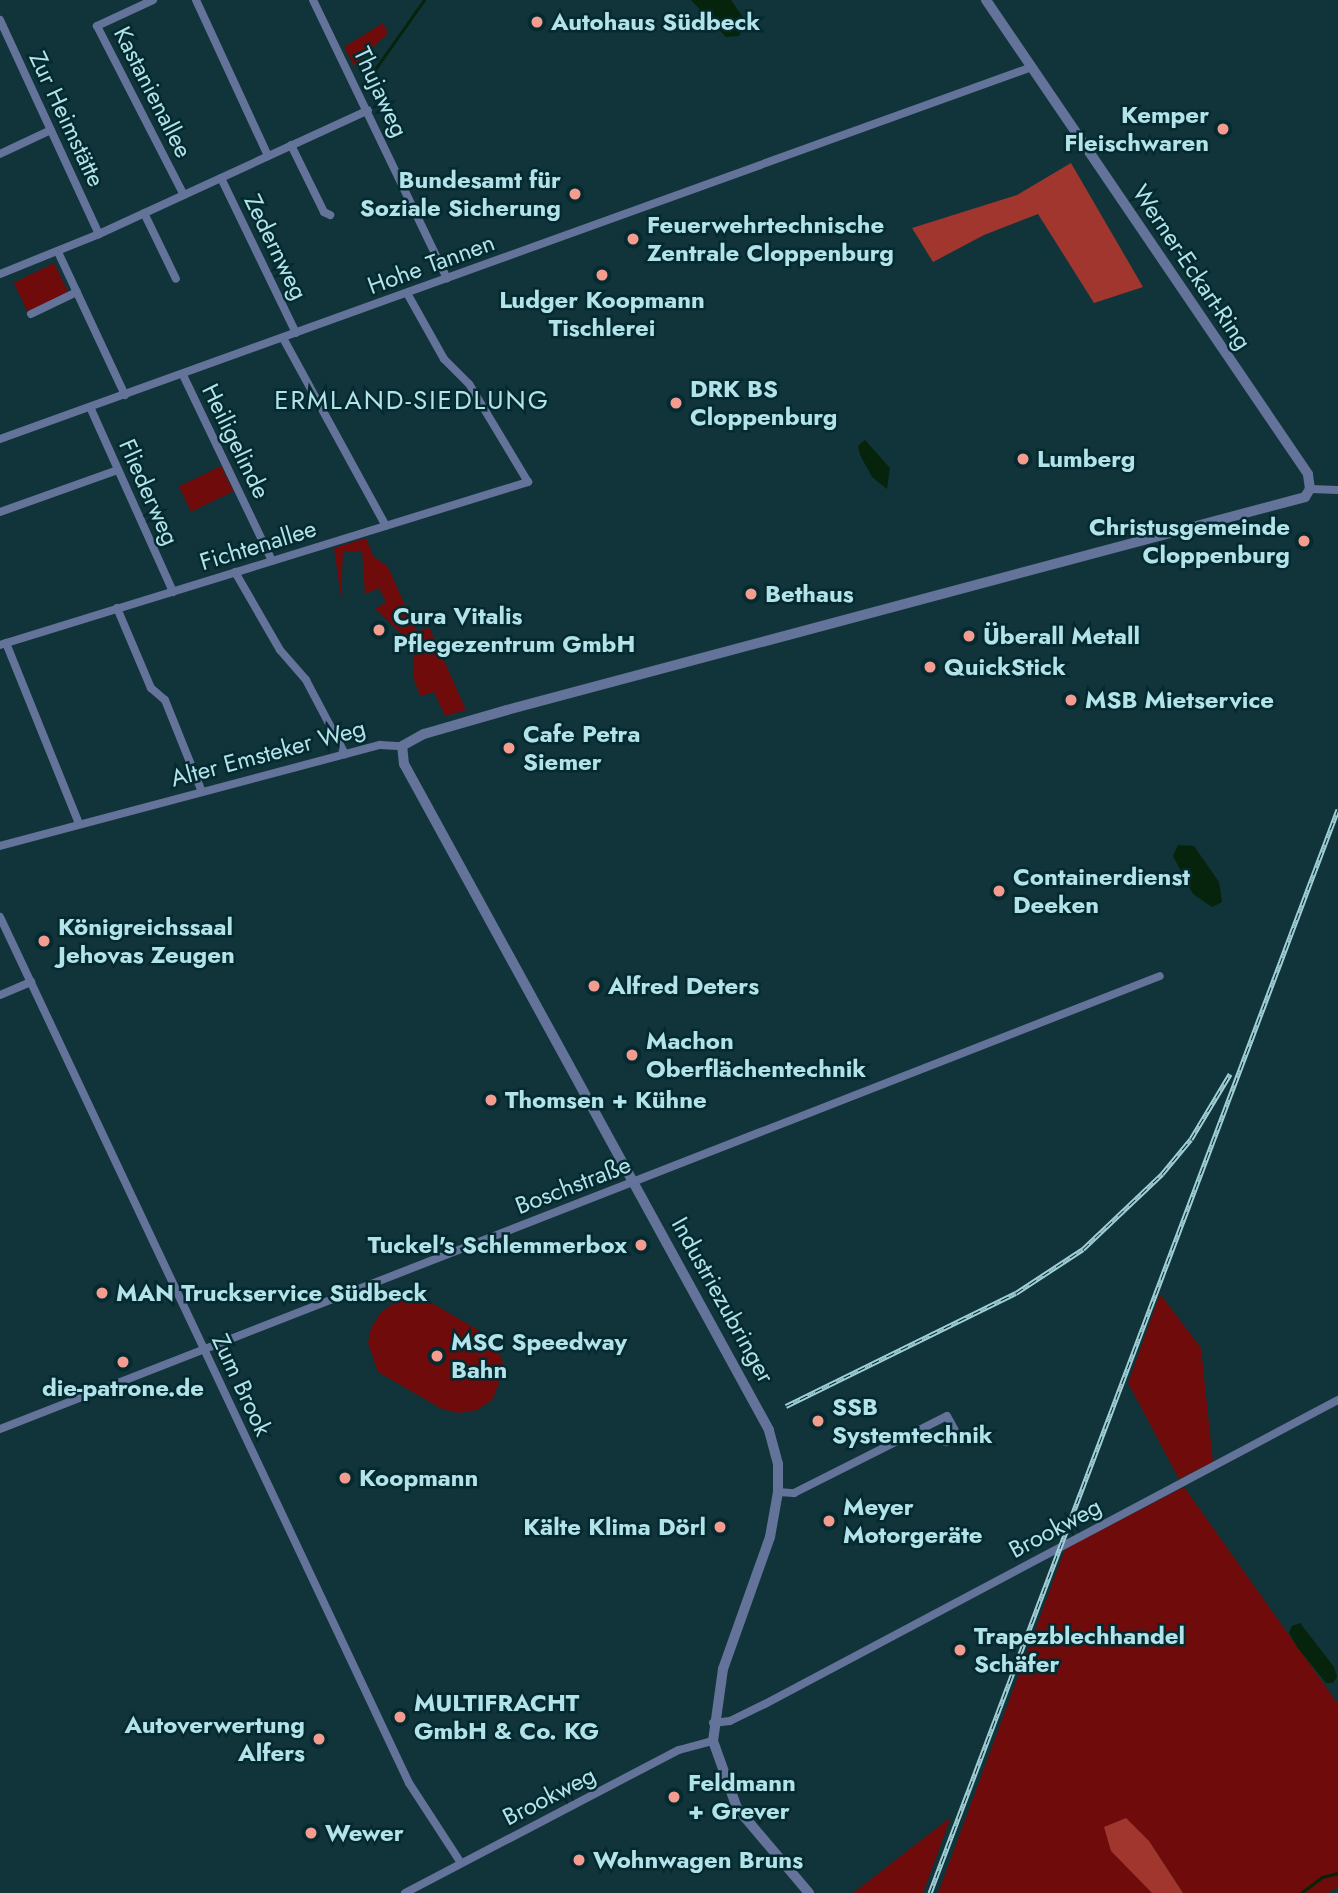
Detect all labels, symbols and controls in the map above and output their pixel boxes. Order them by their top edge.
place label: Autohaus Südbeck [551,8,760,36]
marker: Autohaus Südbeck [529,14,545,30]
street label: Kastanienallee [108,22,198,162]
street label: Thujaweg [348,43,414,141]
street label: Zur Heimstätte [23,47,111,191]
place label: Kemper Fleischwaren [1064,101,1209,157]
marker: Kemper Fleischwaren [1215,121,1231,137]
place label: Bundesamt für Soziale Sicherung [360,166,561,222]
street label: Werner-Eckart-Ring [1126,179,1258,355]
marker: Bundesamt für Soziale Sicherung [567,186,583,202]
street label: Zedernweg [238,190,314,304]
place label: Feuerwehrtechnische Zentrale Cloppenburg [647,211,894,267]
street label: Hohe Tannen [364,228,498,300]
marker: Feuerwehrtechnische Zentrale Cloppenburg [625,231,641,247]
marker: Ludger Koopmann Tischlerei [594,267,610,283]
place label: Ludger Koopmann Tischlerei [499,286,705,342]
place label: DRK BS Cloppenburg [690,375,837,431]
street label: Heiligelinde [196,379,276,503]
district label: ERMLAND-SIEDLUNG [276,385,548,417]
marker: DRK BS Cloppenburg [668,395,684,411]
street label: Fliederweg [113,434,185,550]
place label: Lumberg [1037,445,1135,473]
marker: Lumberg [1015,451,1031,467]
place label: Christusgemeinde Cloppenburg [1089,513,1290,569]
street label: Fichtenallee [196,514,320,576]
marker: Christusgemeinde Cloppenburg [1296,533,1312,549]
place label: Bethaus [765,580,854,608]
marker: Bethaus [743,586,759,602]
place label: Cura Vitalis Pflegezentrum GmbH [393,602,635,658]
marker: Cura Vitalis Pflegezentrum GmbH [371,622,387,638]
place label: Überall Metall [983,622,1140,650]
marker: Überall Metall [961,628,977,644]
place label: QuickStick [944,653,1066,681]
marker: QuickStick [922,659,938,675]
place label: MSB Mietservice [1085,686,1274,714]
marker: MSB Mietservice [1063,692,1079,708]
street label: Alter Emsteker Weg [167,713,369,793]
place label: Cafe Petra Siemer [523,720,640,776]
marker: Cafe Petra Siemer [501,740,517,756]
place label: Containerdienst Deeken [1013,863,1190,919]
marker: Containerdienst Deeken [991,883,1007,899]
place label: Königreichssaal Jehovas Zeugen [58,913,235,969]
marker: Königreichssaal Jehovas Zeugen [36,933,52,949]
place label: Alfred Deters [608,972,759,1000]
marker: Alfred Deters [586,978,602,994]
place label: Machon Oberflächentechnik [646,1027,866,1083]
marker: Machon Oberflächentechnik [624,1047,640,1063]
place label: Thomsen + Kühne [505,1086,707,1114]
marker: Thomsen + Kühne [483,1092,499,1108]
street label: Boschstraße [511,1150,635,1220]
street label: Industriezubringer [666,1212,780,1388]
place label: Tuckel's Schlemmerbox [368,1231,627,1259]
marker: Tuckel's Schlemmerbox [633,1237,649,1253]
place label: MAN Truckservice Südbeck [116,1279,427,1307]
marker: MAN Truckservice Südbeck [94,1285,110,1301]
place label: MSC Speedway Bahn [451,1328,627,1384]
street label: Zum Brook [206,1330,278,1440]
marker: MSC Speedway Bahn [429,1348,445,1364]
marker: die-patrone.de [115,1354,131,1370]
place label: die-patrone.de [42,1374,204,1402]
place label: SSB Systemtechnik [832,1393,993,1449]
marker: SSB Systemtechnik [810,1413,826,1429]
place label: Koopmann [359,1464,478,1492]
marker: Koopmann [337,1470,353,1486]
street label: Brookweg [1004,1492,1106,1564]
place label: Meyer Motorgeräte [843,1493,983,1549]
place label: Kälte Klima Dörl [523,1513,706,1541]
marker: Meyer Motorgeräte [821,1513,837,1529]
marker: Kälte Klima Dörl [712,1519,728,1535]
place label: Trapezblechhandel Schäfer [974,1622,1185,1678]
marker: Trapezblechhandel Schäfer [952,1642,968,1658]
place label: MULTIFRACHT GmbH & Co. KG [414,1689,599,1745]
marker: MULTIFRACHT GmbH & Co. KG [392,1709,408,1725]
place label: Autoverwertung Alfers [125,1711,305,1767]
marker: Autoverwertung Alfers [311,1731,327,1747]
street label: Brookweg [498,1760,600,1832]
place label: Feldmann + Grever [688,1769,796,1825]
marker: Feldmann + Grever [666,1789,682,1805]
place label: Wewer [325,1819,404,1847]
marker: Wewer [303,1825,319,1841]
place label: Wohnwagen Bruns [593,1846,803,1874]
marker: Wohnwagen Bruns [571,1852,587,1868]

